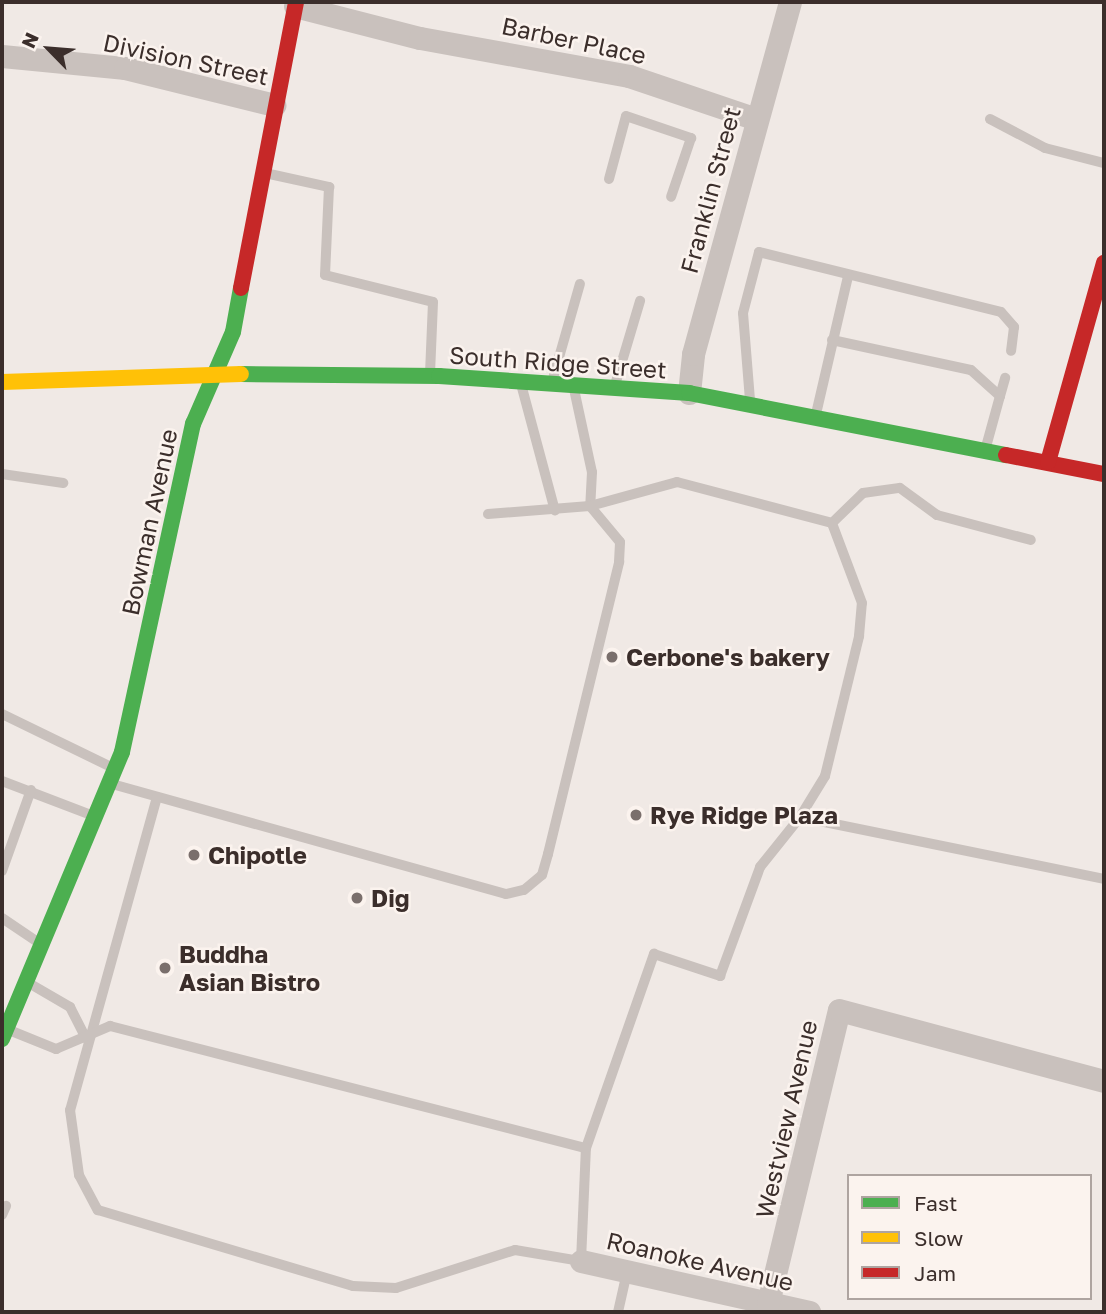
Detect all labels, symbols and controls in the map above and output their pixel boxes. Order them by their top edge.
street label: Barber Place [499,11,649,69]
north arrow [14,14,84,84]
street label: Division Street [101,27,271,91]
text: N [16,29,43,51]
street label: Franklin Street [674,104,746,276]
street label: South Ridge Street [448,340,668,384]
street label: Bowman Avenue [115,426,183,618]
place label: Cerbone's bakery [626,643,830,671]
marker: Cerbone's bakery [604,649,620,665]
place label: Rye Ridge Plaza [650,801,838,829]
marker: Rye Ridge Plaza [628,807,644,823]
place label: Chipotle [208,841,307,869]
marker: Chipotle [186,847,202,863]
place label: Dig [371,884,409,912]
marker: Dig [349,890,365,906]
place label: Buddha Asian Bistro [179,940,320,996]
marker: Buddha Asian Bistro [157,960,173,976]
street label: Westview Avenue [749,1017,823,1221]
legend [847,1174,1092,1300]
text: Fast [914,1190,957,1216]
street label: Roanoke Avenue [604,1225,796,1297]
text: Slow [914,1225,963,1251]
text: Jam [914,1260,956,1286]

